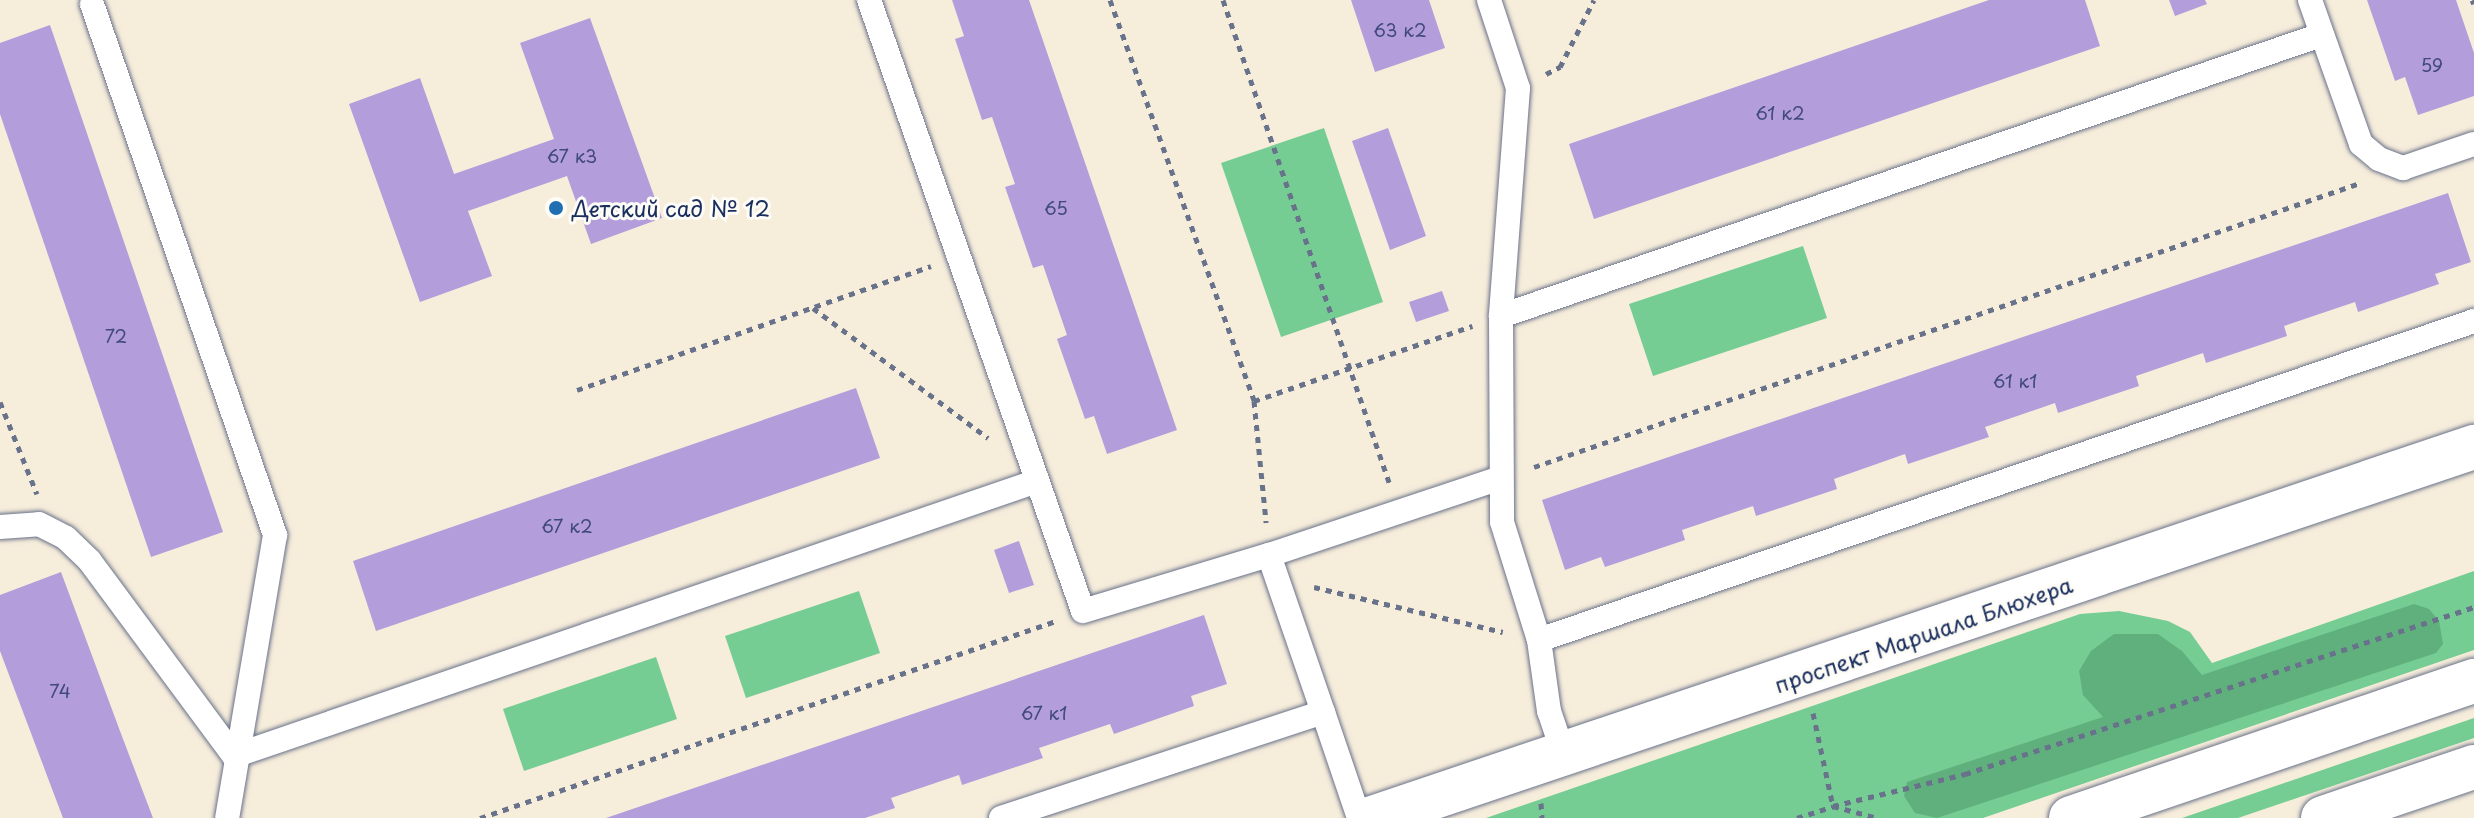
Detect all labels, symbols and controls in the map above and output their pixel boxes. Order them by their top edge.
house number: 63 к2 [1373,19,1427,41]
house number: 59 [2421,54,2443,76]
house number: 61 к2 [1755,102,1805,124]
house number: 67 к3 [547,145,597,167]
place label: Детский сад № 12 [572,195,772,221]
house number: 65 [1044,197,1068,219]
marker: Детский сад № 12 [547,199,565,217]
house number: 72 [105,325,127,347]
house number: 61 к1 [1993,370,2037,392]
house number: 67 к2 [541,515,593,537]
street label: проспект Маршала Блюхера [1770,570,2076,698]
house number: 74 [49,680,71,702]
house number: 67 к1 [1021,702,1067,724]

